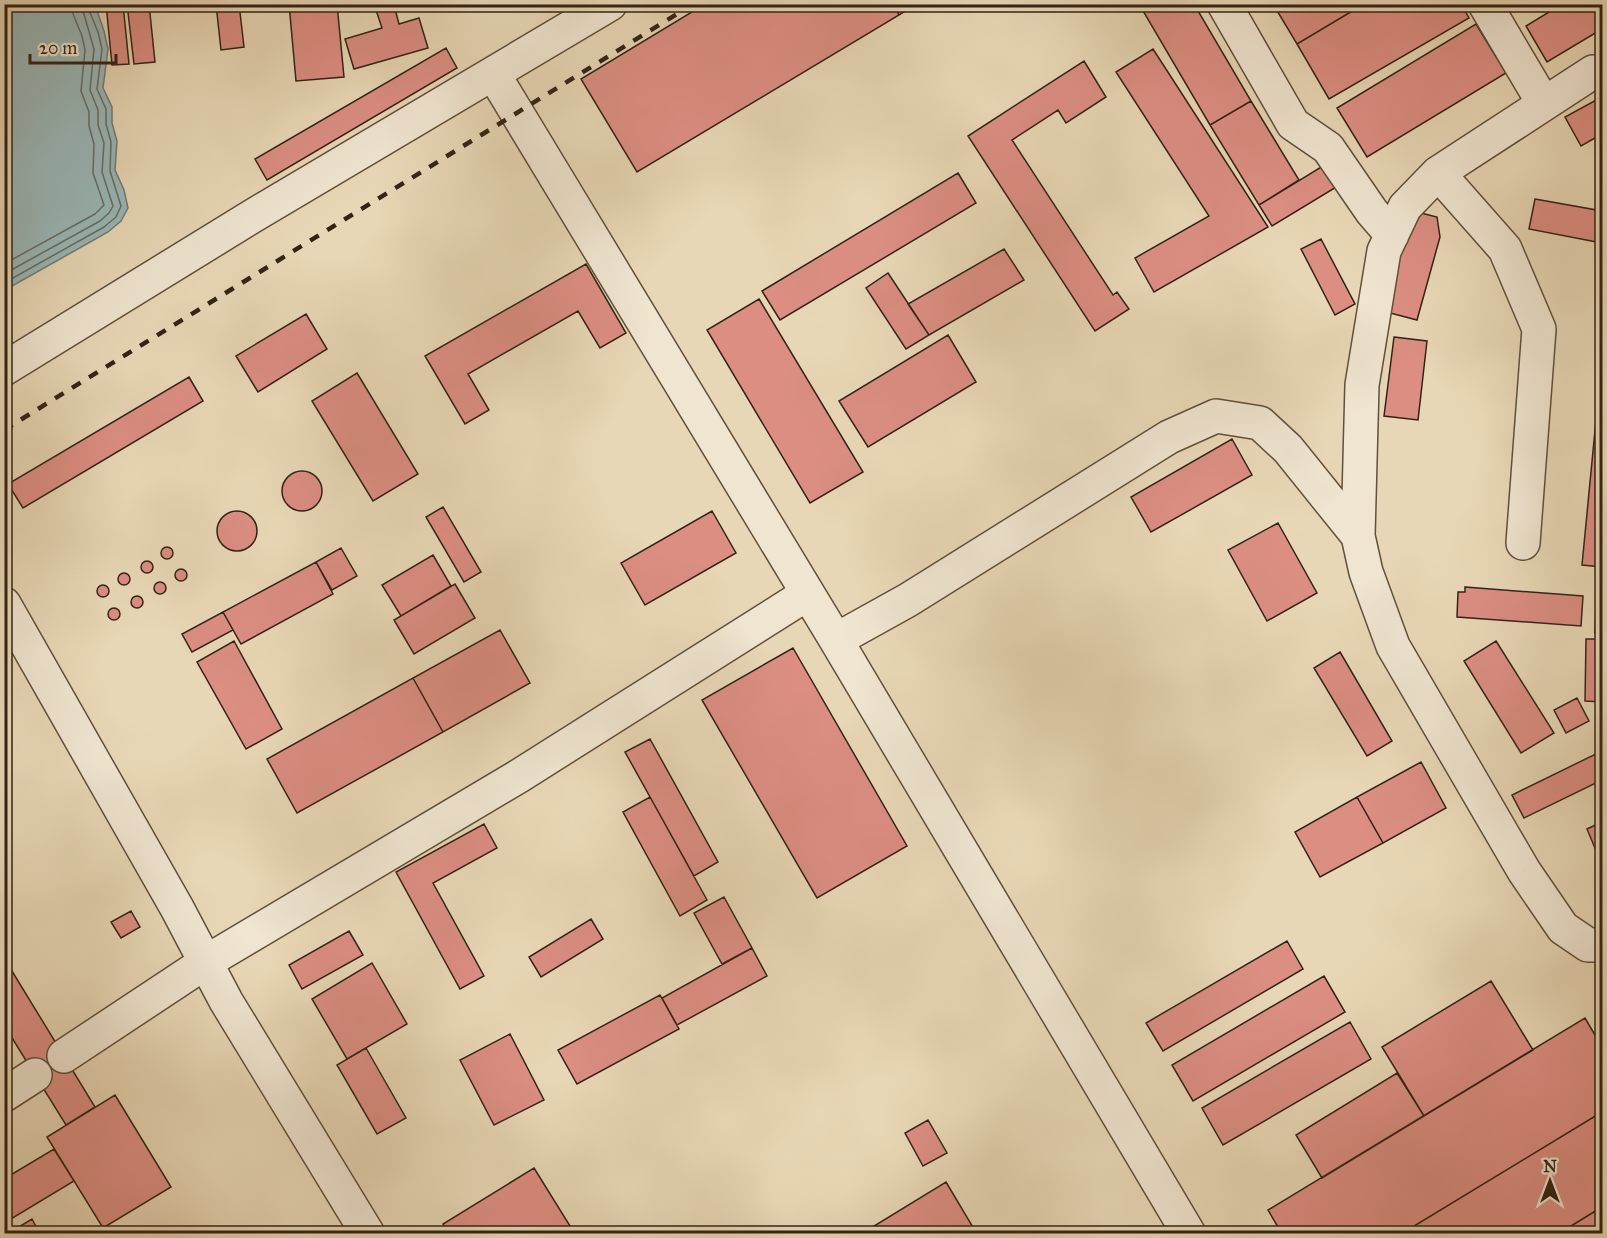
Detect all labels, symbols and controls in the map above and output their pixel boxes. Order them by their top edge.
scale bar [30,27,116,65]
text: 20 m [39,37,77,59]
north arrow [1520,1151,1580,1211]
text: N [1543,1157,1557,1176]

